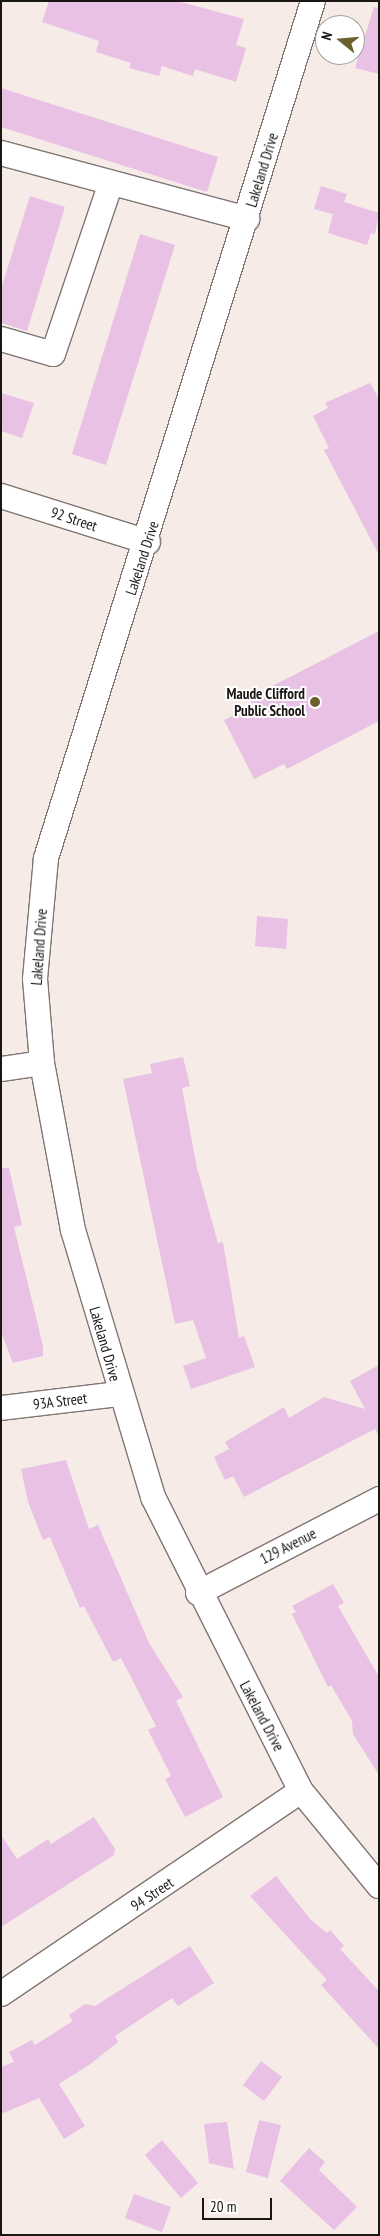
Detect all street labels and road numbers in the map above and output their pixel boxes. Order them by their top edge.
street label: Lakeland Drive [242,131,282,209]
street label: 92 Street [49,503,99,535]
street label: Lakeland Drive [122,519,162,597]
street label: Lakeland Drive [27,908,51,986]
street label: Lakeland Drive [86,1305,124,1383]
street label: 93A Street [32,1389,88,1413]
street label: 129 Avenue [257,1524,319,1568]
street label: Lakeland Drive [236,1678,288,1754]
street label: 94 Street [127,1873,177,1915]

